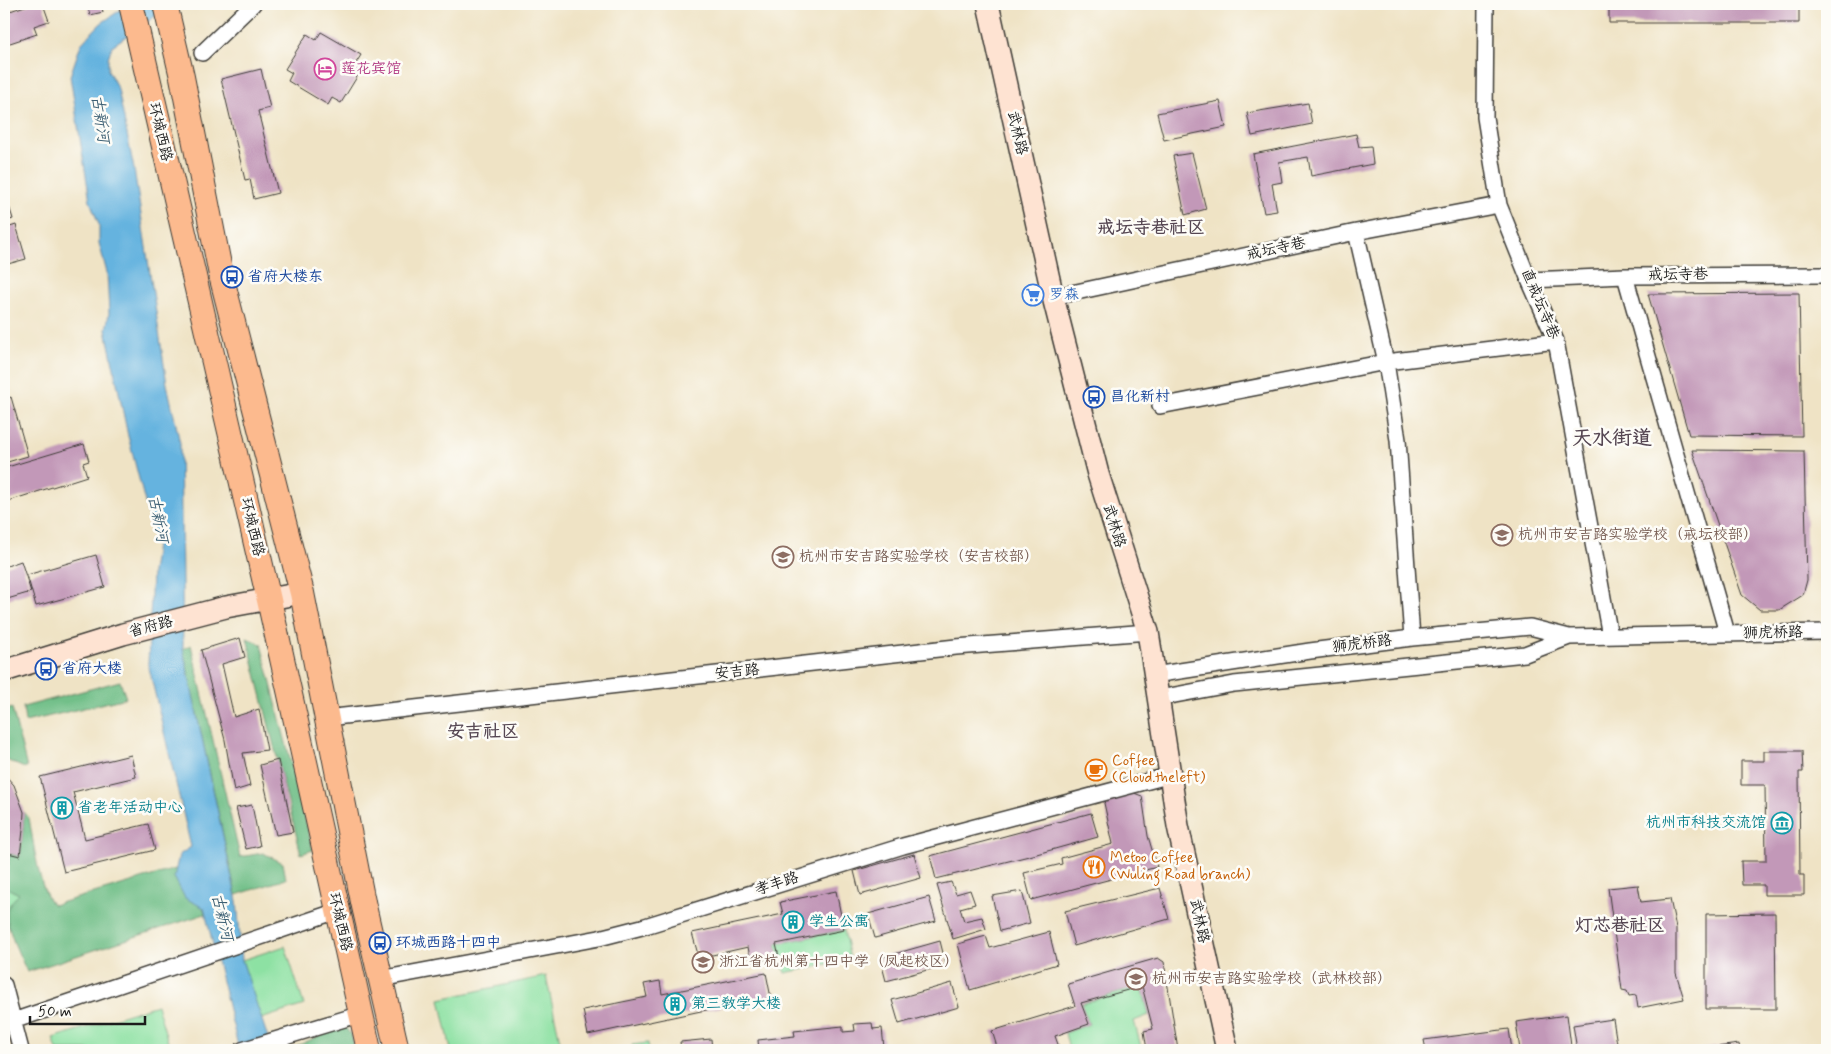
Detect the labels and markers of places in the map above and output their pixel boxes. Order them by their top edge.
hotel icon: 莲花宾馆 [313,57,337,81]
place label: 莲花宾馆 [341,59,401,79]
bus stop icon: 省府大楼东 [220,265,244,289]
place label: 省府大楼东 [248,267,323,287]
supermarket icon: 罗森 [1021,283,1045,307]
place label: 罗森 [1049,285,1079,305]
bus stop icon: 昌化新村 [1082,385,1106,409]
place label: 昌化新村 [1110,387,1170,407]
school or university icon: 杭州市安吉路实验学校（戒坛校部） [1490,523,1514,547]
place label: 杭州市安吉路实验学校（戒坛校部） [1518,525,1758,545]
school or university icon: 杭州市安吉路实验学校（安吉校部） [771,545,795,569]
place label: 杭州市安吉路实验学校（安吉校部） [799,547,1039,567]
bus stop icon: 省府大楼 [34,657,58,681]
place label: 省府大楼 [62,659,122,679]
place label: Coffee (Cloud.theleft) [1112,751,1206,788]
cafe icon: Coffee (Cloud.theleft) [1084,758,1108,782]
building icon: 省老年活动中心 [50,796,74,820]
place label: 省老年活动中心 [78,798,183,818]
museum icon: 杭州市科技交流馆 [1770,811,1794,835]
place label: 杭州市科技交流馆 [1646,813,1766,833]
place label: Metoo Coffee (Wuling Road branch) [1110,848,1251,886]
restaurant icon: Metoo Coffee (Wuling Road branch) [1082,855,1106,879]
building icon: 学生公寓 [781,910,805,934]
place label: 学生公寓 [809,912,869,932]
bus stop icon: 环城西路十四中 [368,931,392,955]
place label: 环城西路十四中 [396,933,501,953]
school or university icon: 浙江省杭州第十四中学（凤起校区） [691,950,715,974]
place label: 浙江省杭州第十四中学（凤起校区） [719,952,959,972]
school or university icon: 杭州市安吉路实验学校（武林校部） [1124,967,1148,991]
place label: 杭州市安吉路实验学校（武林校部） [1152,969,1392,989]
building icon: 第三教学大楼 [663,992,687,1016]
place label: 第三教学大楼 [691,994,781,1014]

